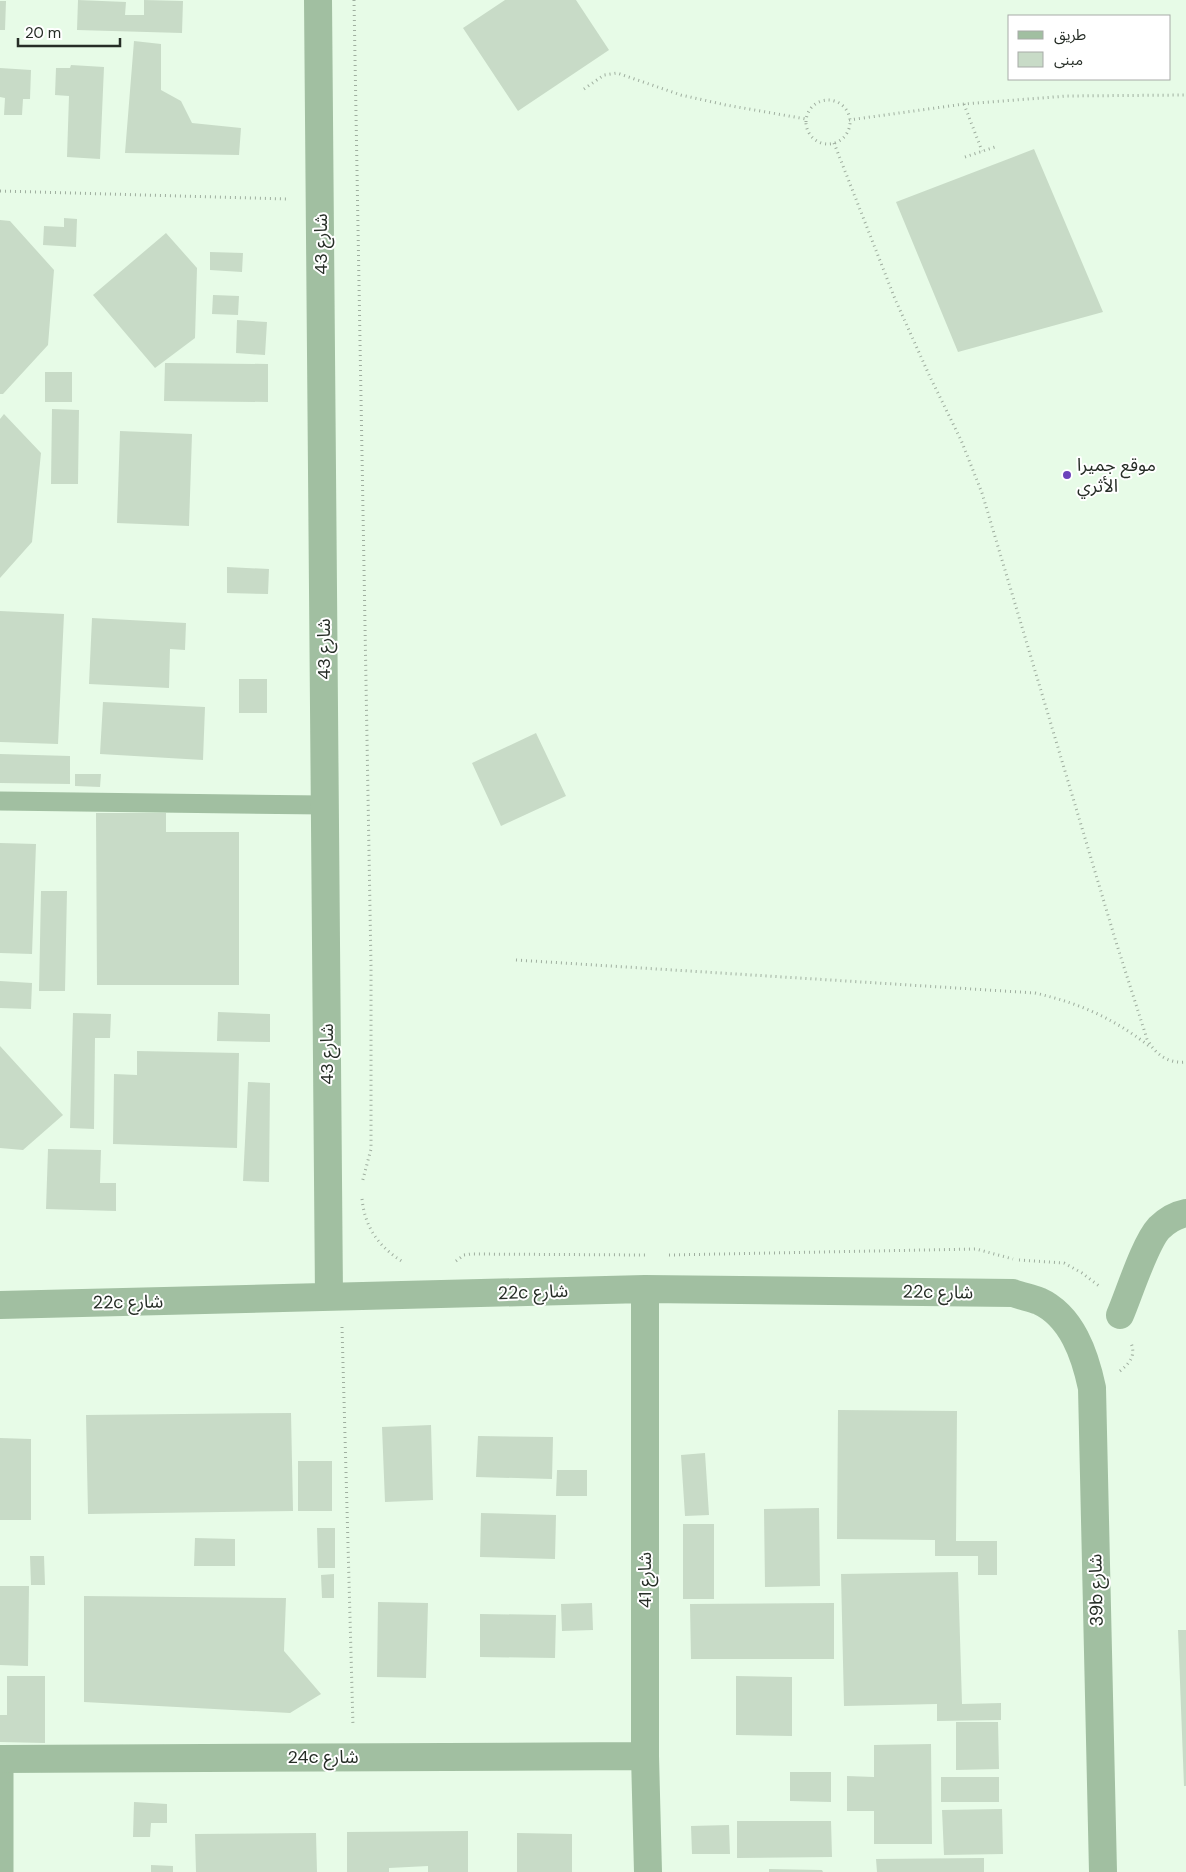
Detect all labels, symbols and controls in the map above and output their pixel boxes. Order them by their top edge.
scale bar [18,15,120,47]
legend [1008,15,1171,80]
text: 20 m [25,23,61,43]
text: طريق [1054,25,1086,45]
text: مبنى [1054,50,1083,70]
street label: شارع 43 [309,213,335,275]
place label: موقع جميرا الأثري [1077,453,1156,499]
marker: موقع جميرا الأثري [1061,469,1073,481]
street label: شارع 43 [312,618,338,680]
street label: شارع 43 [315,1023,341,1085]
street label: 22c شارع [497,1279,569,1307]
street label: 22c شارع [902,1279,974,1307]
street label: 22c شارع [92,1289,164,1317]
street label: شارع 41 [633,1552,659,1608]
street label: 39b شارع [1083,1553,1111,1626]
street label: 24c شارع [287,1745,359,1771]

